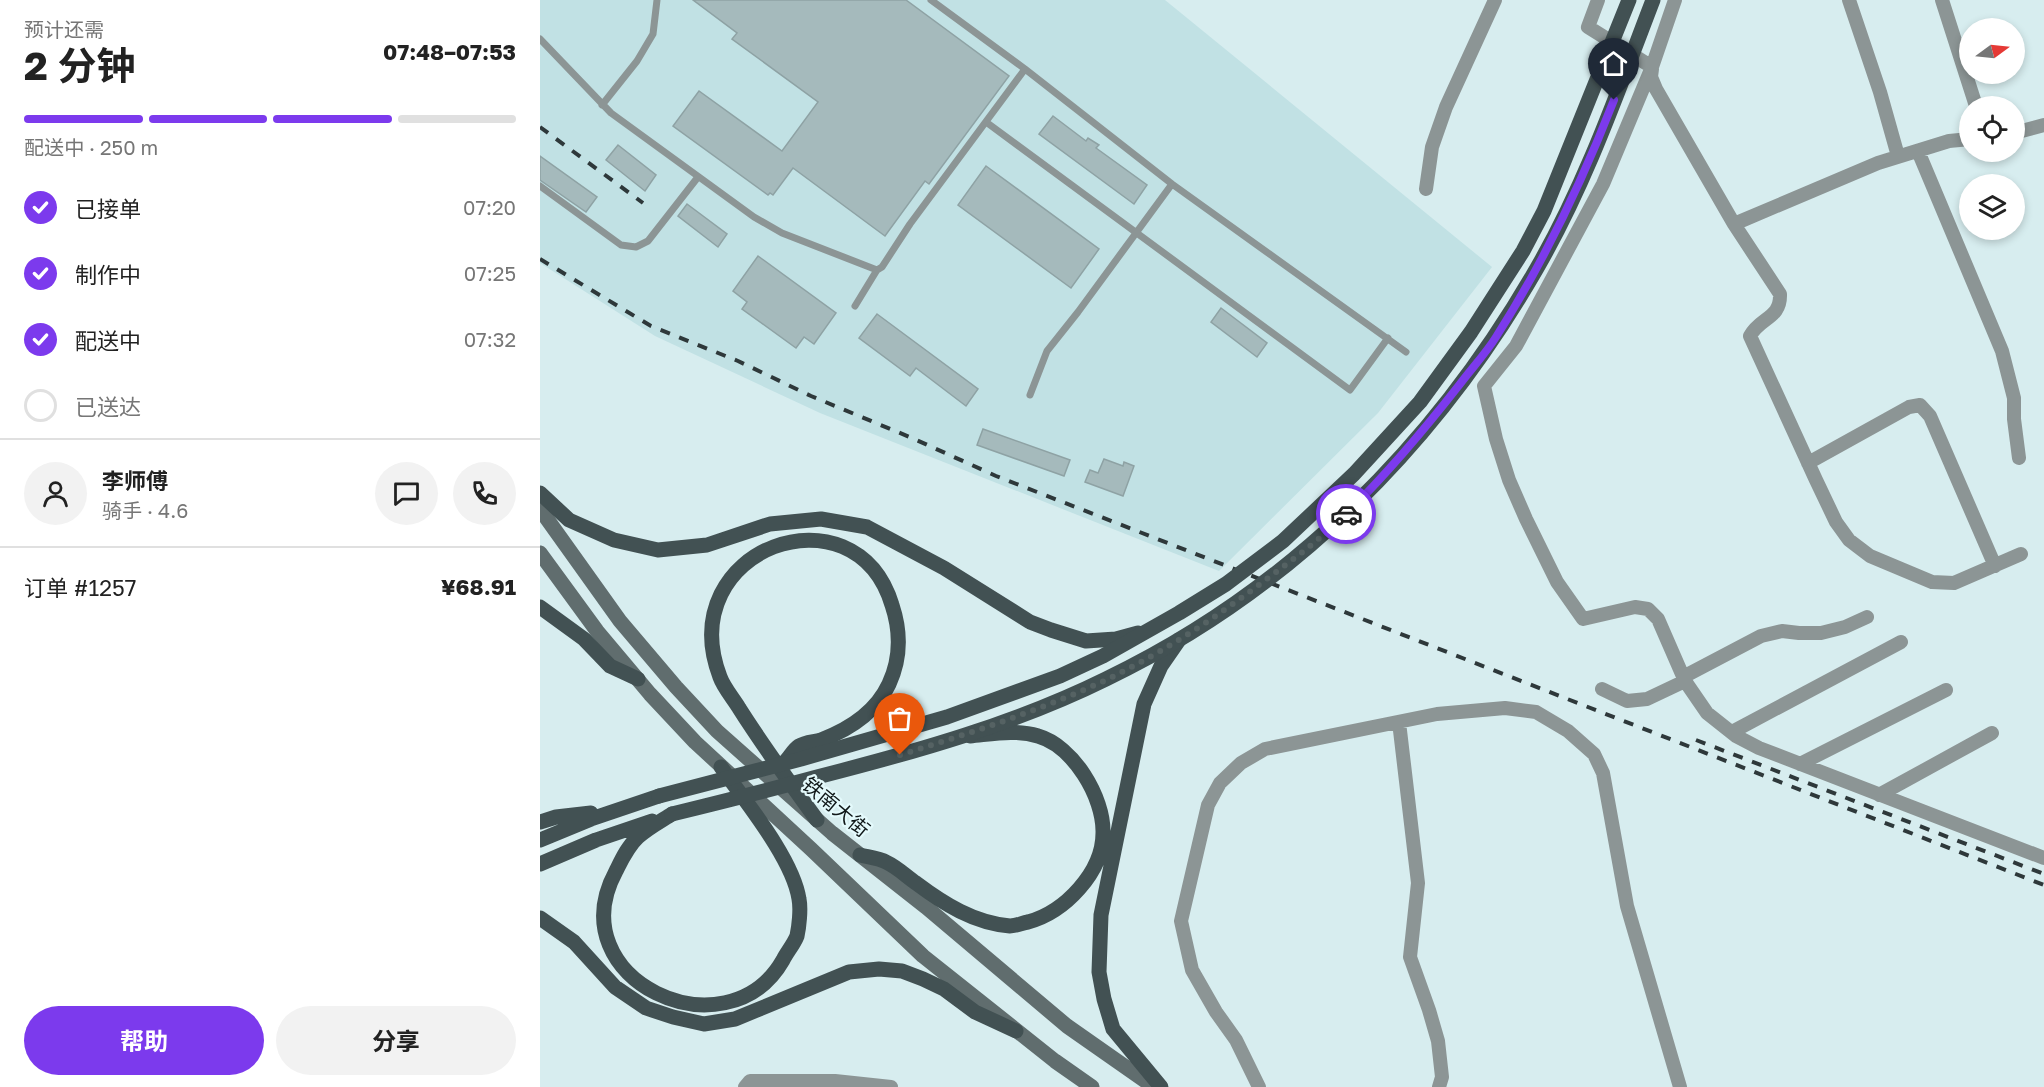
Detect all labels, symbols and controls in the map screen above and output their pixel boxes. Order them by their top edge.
text: 预计还需 [24,17,104,41]
north arrow [1959,18,2025,84]
map controls [1959,18,2025,240]
text: 07:48–07:53 [383,38,516,65]
pin [1588,38,1639,100]
text: 2 分钟 [24,42,136,89]
icon: home [1597,47,1630,80]
button: locate [1959,96,2025,162]
text: 配送中 · 250 m [24,135,158,159]
button: layers [1959,174,2025,240]
icon: check [24,191,57,224]
text: 已接单 [75,195,141,222]
text: 07:20 [463,195,516,219]
icon: check [24,257,57,290]
text: 制作中 [75,261,141,288]
text: 07:25 [464,261,516,285]
icon: check [24,323,57,356]
text: 配送中 [75,327,141,354]
text: 07:32 [464,327,516,351]
text: 已送达 [75,393,141,420]
button: person [24,462,87,525]
button: chat [375,462,438,525]
button: phone [453,462,516,525]
text: 李师傅 [102,467,168,494]
courier [1316,484,1376,544]
text: 骑手 · 4.6 [102,498,188,522]
icon: car [1330,498,1363,531]
text: ¥68.91 [441,573,516,600]
text: 订单 #1257 [24,574,136,601]
pin [874,693,925,755]
icon: bag [883,702,916,735]
street label: 铁南大街 [798,771,875,841]
button: 帮助 [24,1006,264,1075]
button: 分享 [276,1006,516,1075]

